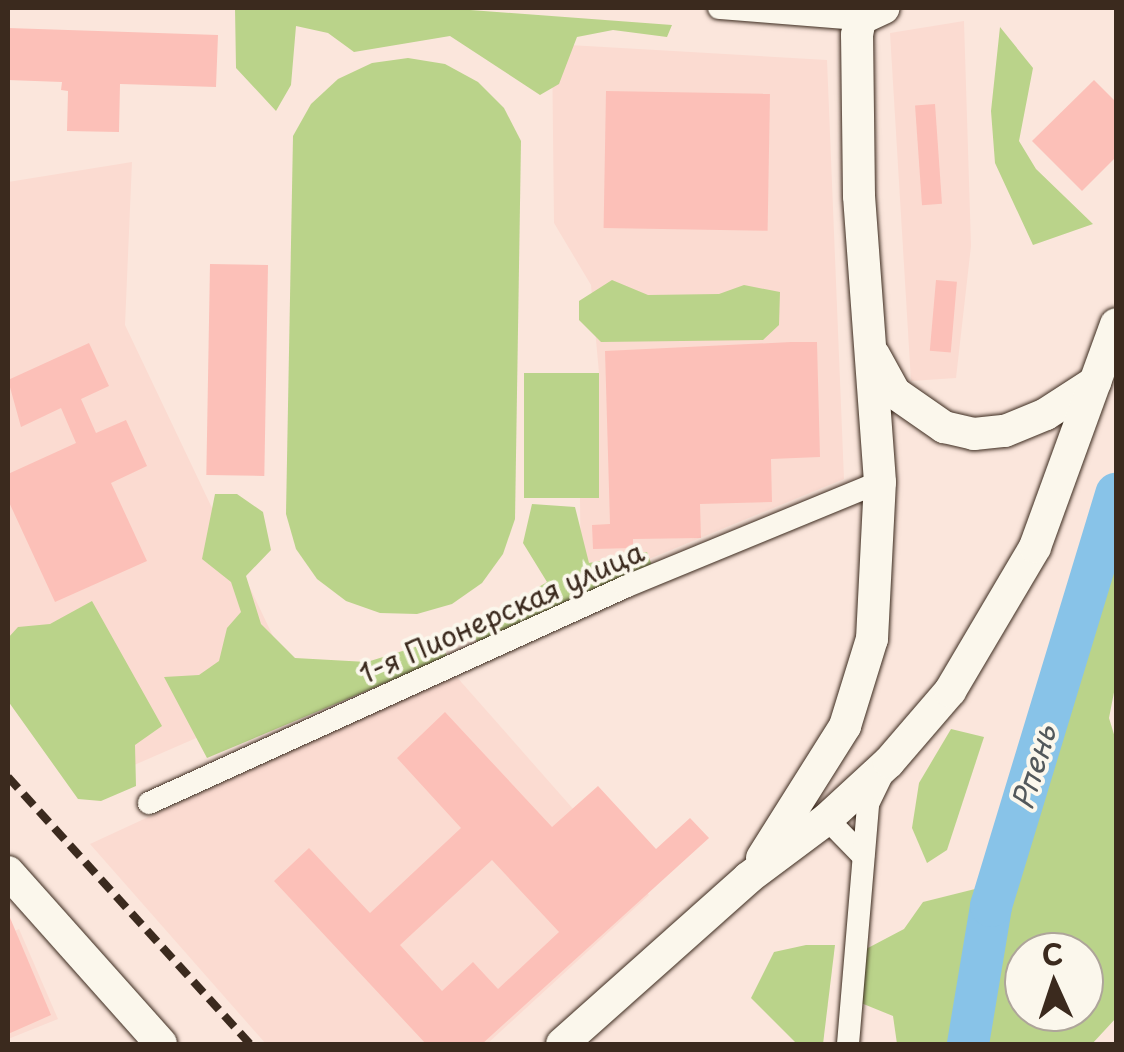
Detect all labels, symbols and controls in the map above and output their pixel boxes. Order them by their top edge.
street label: 1-я Пионерская улица [353,534,649,690]
water label: Рпень [1003,721,1063,813]
north arrow [1004,932,1104,1032]
text: С [1041,932,1064,976]

